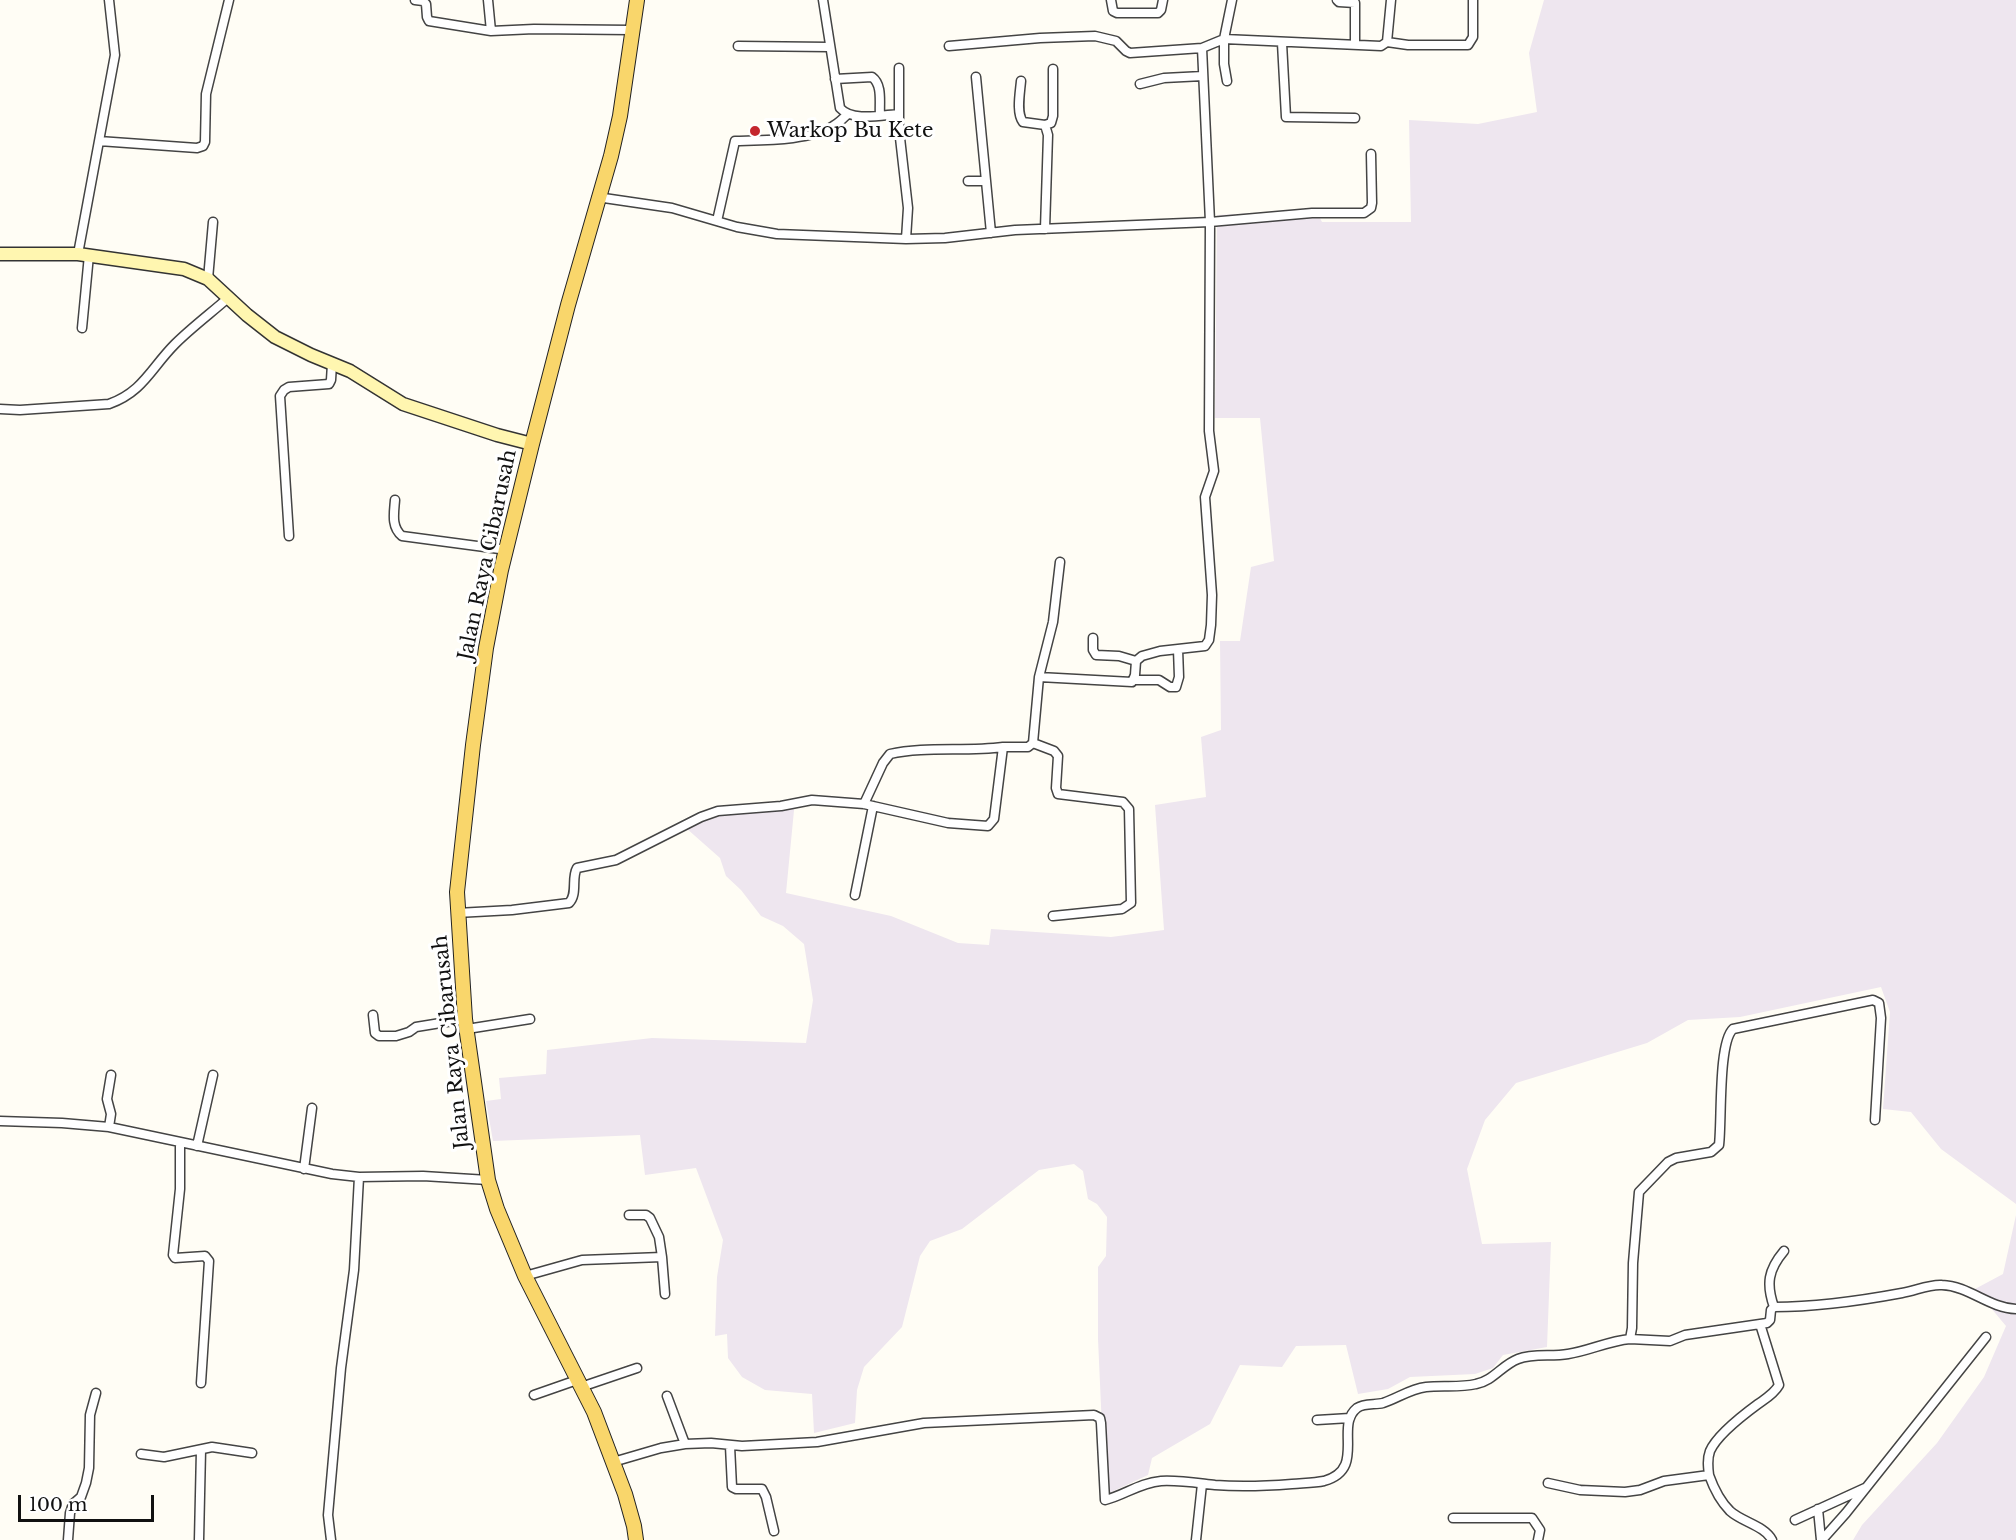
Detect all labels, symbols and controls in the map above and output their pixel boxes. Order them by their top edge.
place label: Warkop Bu Kete [767,119,933,143]
marker: Warkop Bu Kete [748,124,762,138]
street label: Jalan Raya Cibarusah [454,447,522,663]
street label: Jalan Raya Cibarusah [429,934,475,1150]
scale bar [21,1483,158,1521]
text: 100 m [29,1494,87,1516]

